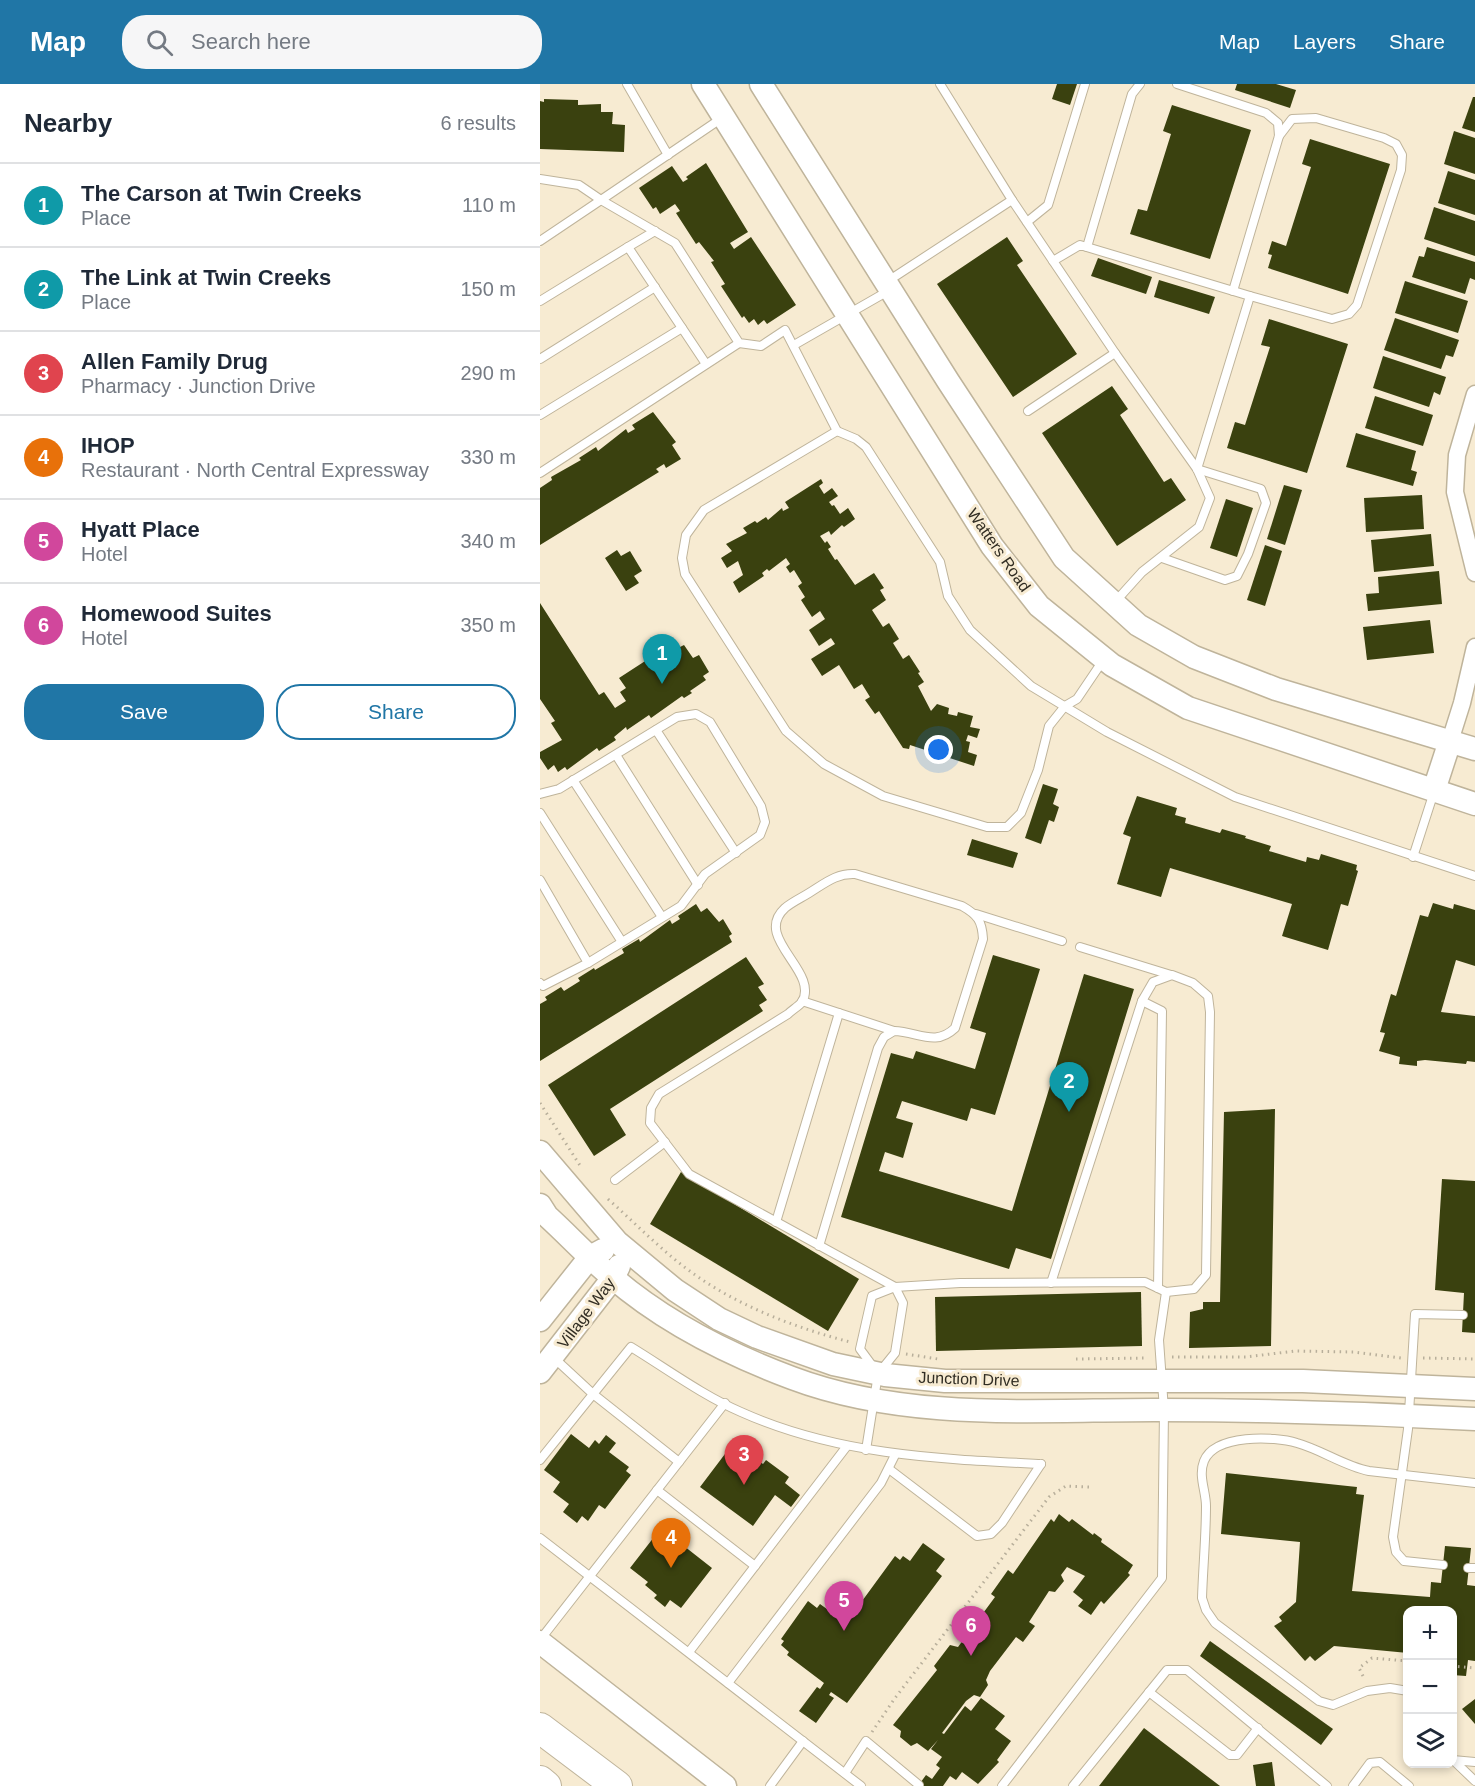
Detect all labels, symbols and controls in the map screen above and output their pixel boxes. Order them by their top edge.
search box [122,15,542,69]
text: Map [30,26,86,57]
icon: search [143,26,176,59]
text: Search here [191,29,311,54]
text: Map [1219,30,1260,53]
text: Layers [1293,30,1356,53]
text: Share [1389,30,1445,53]
text: Nearby [24,108,112,138]
text: 6 results [440,112,516,134]
text: The Carson at Twin Creeks [81,181,362,206]
text: 1 [38,194,49,216]
text: 110 m [462,194,516,216]
text: Place [81,207,131,229]
text: The Link at Twin Creeks [81,265,331,290]
text: 2 [38,278,49,300]
text: 150 m [460,278,516,300]
text: Place [81,291,131,313]
text: Allen Family Drug [81,349,268,374]
text: 3 [38,362,49,384]
text: 290 m [460,362,516,384]
text: Pharmacy · Junction Drive [81,375,316,397]
text: IHOP [81,433,135,458]
text: 4 [38,446,49,468]
text: 330 m [460,446,516,468]
text: Restaurant · North Central Expressway [81,459,429,481]
street label: Watters Road [964,505,1034,595]
text: Hyatt Place [81,517,200,542]
text: 5 [38,530,49,552]
text: 340 m [460,530,516,552]
text: Hotel [81,543,128,565]
text: Homewood Suites [81,601,272,626]
text: 6 [38,614,49,636]
text: 350 m [460,614,516,636]
text: Hotel [81,627,128,649]
pin: 1 [642,634,682,684]
button: Save [24,684,264,740]
button: Share [276,684,516,740]
your location [924,735,953,764]
pin: 2 [1050,1062,1088,1112]
street label: Village Way [554,1275,618,1351]
street label: Junction Drive [918,1369,1020,1389]
pin: 3 [724,1436,764,1485]
pin: 4 [652,1518,690,1568]
pin: 5 [824,1582,864,1631]
pin: 6 [952,1606,990,1656]
map controls [1403,1606,1457,1768]
button: + [1403,1606,1457,1660]
button: − [1403,1660,1457,1714]
button: layers [1403,1714,1457,1768]

